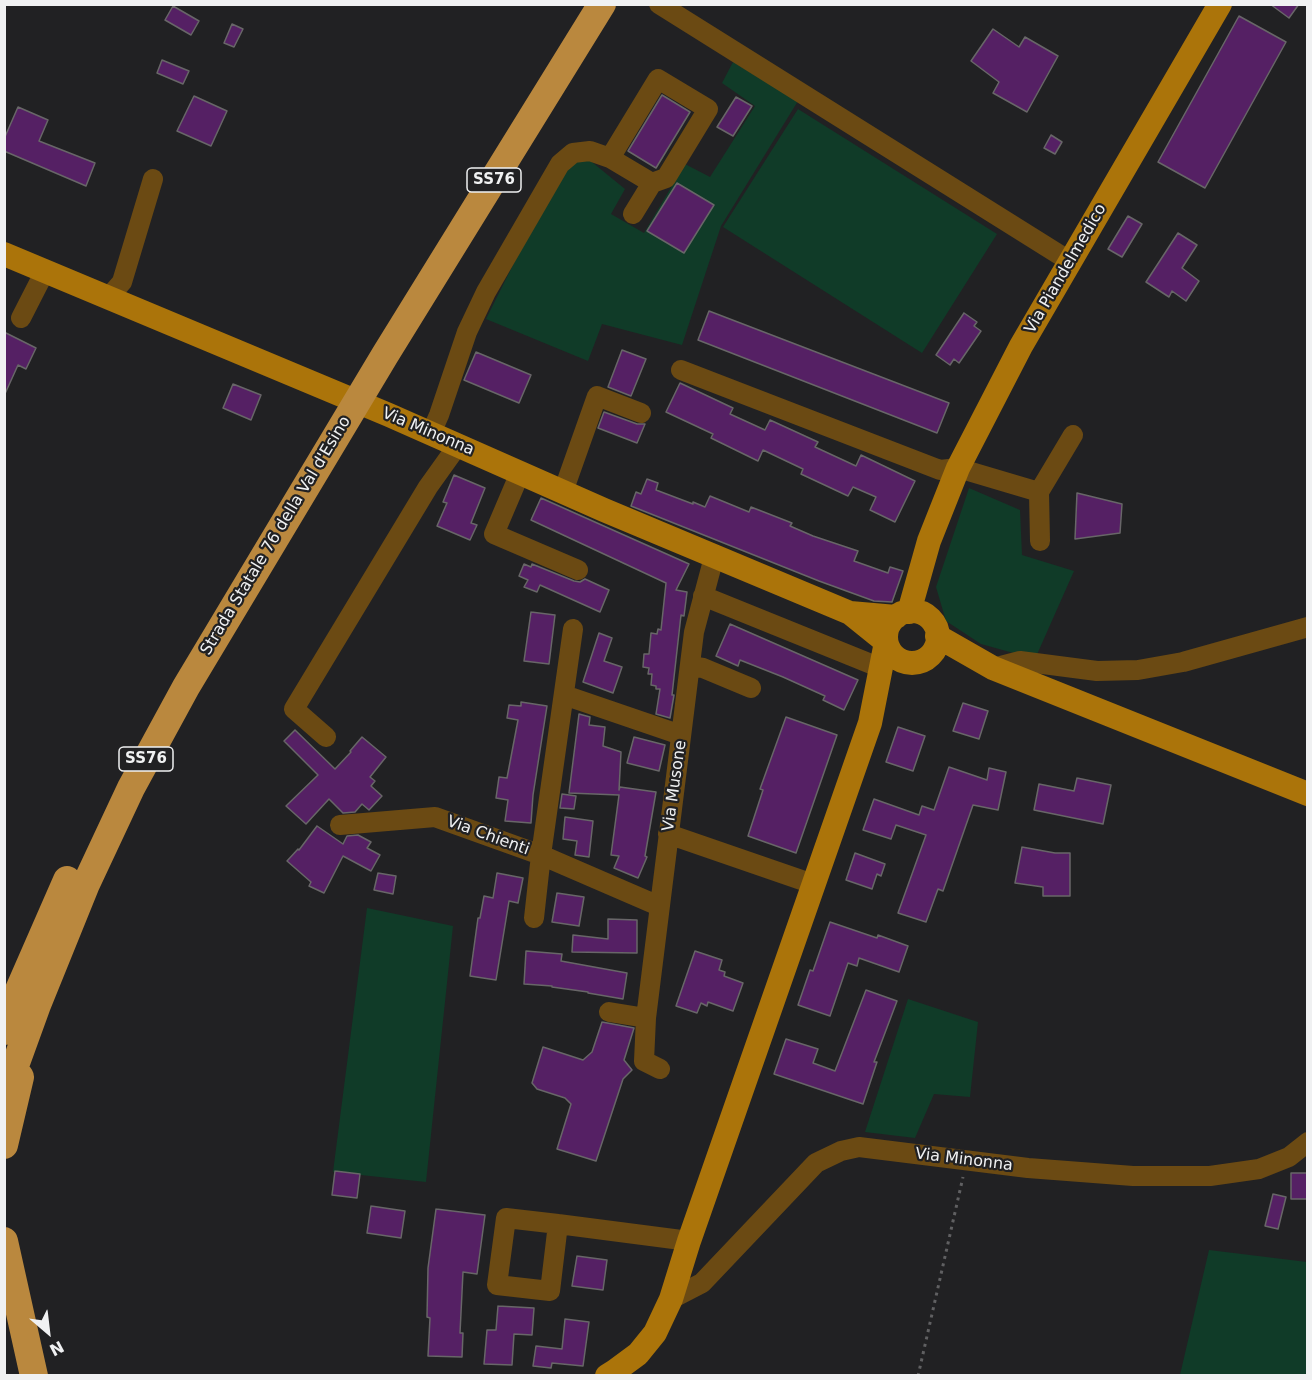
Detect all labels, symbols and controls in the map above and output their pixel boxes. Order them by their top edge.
road number: SS76 [467,168,521,192]
street label: Via Piandelmedico [1021,201,1111,337]
street label: Via Minonna [379,404,477,460]
street label: Strada Statale 76 della Val d'Esino [197,413,355,659]
street label: Via Musone [659,739,691,833]
road number: SS76 [119,747,173,771]
street label: Via Chienti [444,812,532,860]
street label: Via Minonna [914,1144,1014,1176]
north arrow [18,1302,78,1362]
text: N [46,1337,67,1360]

